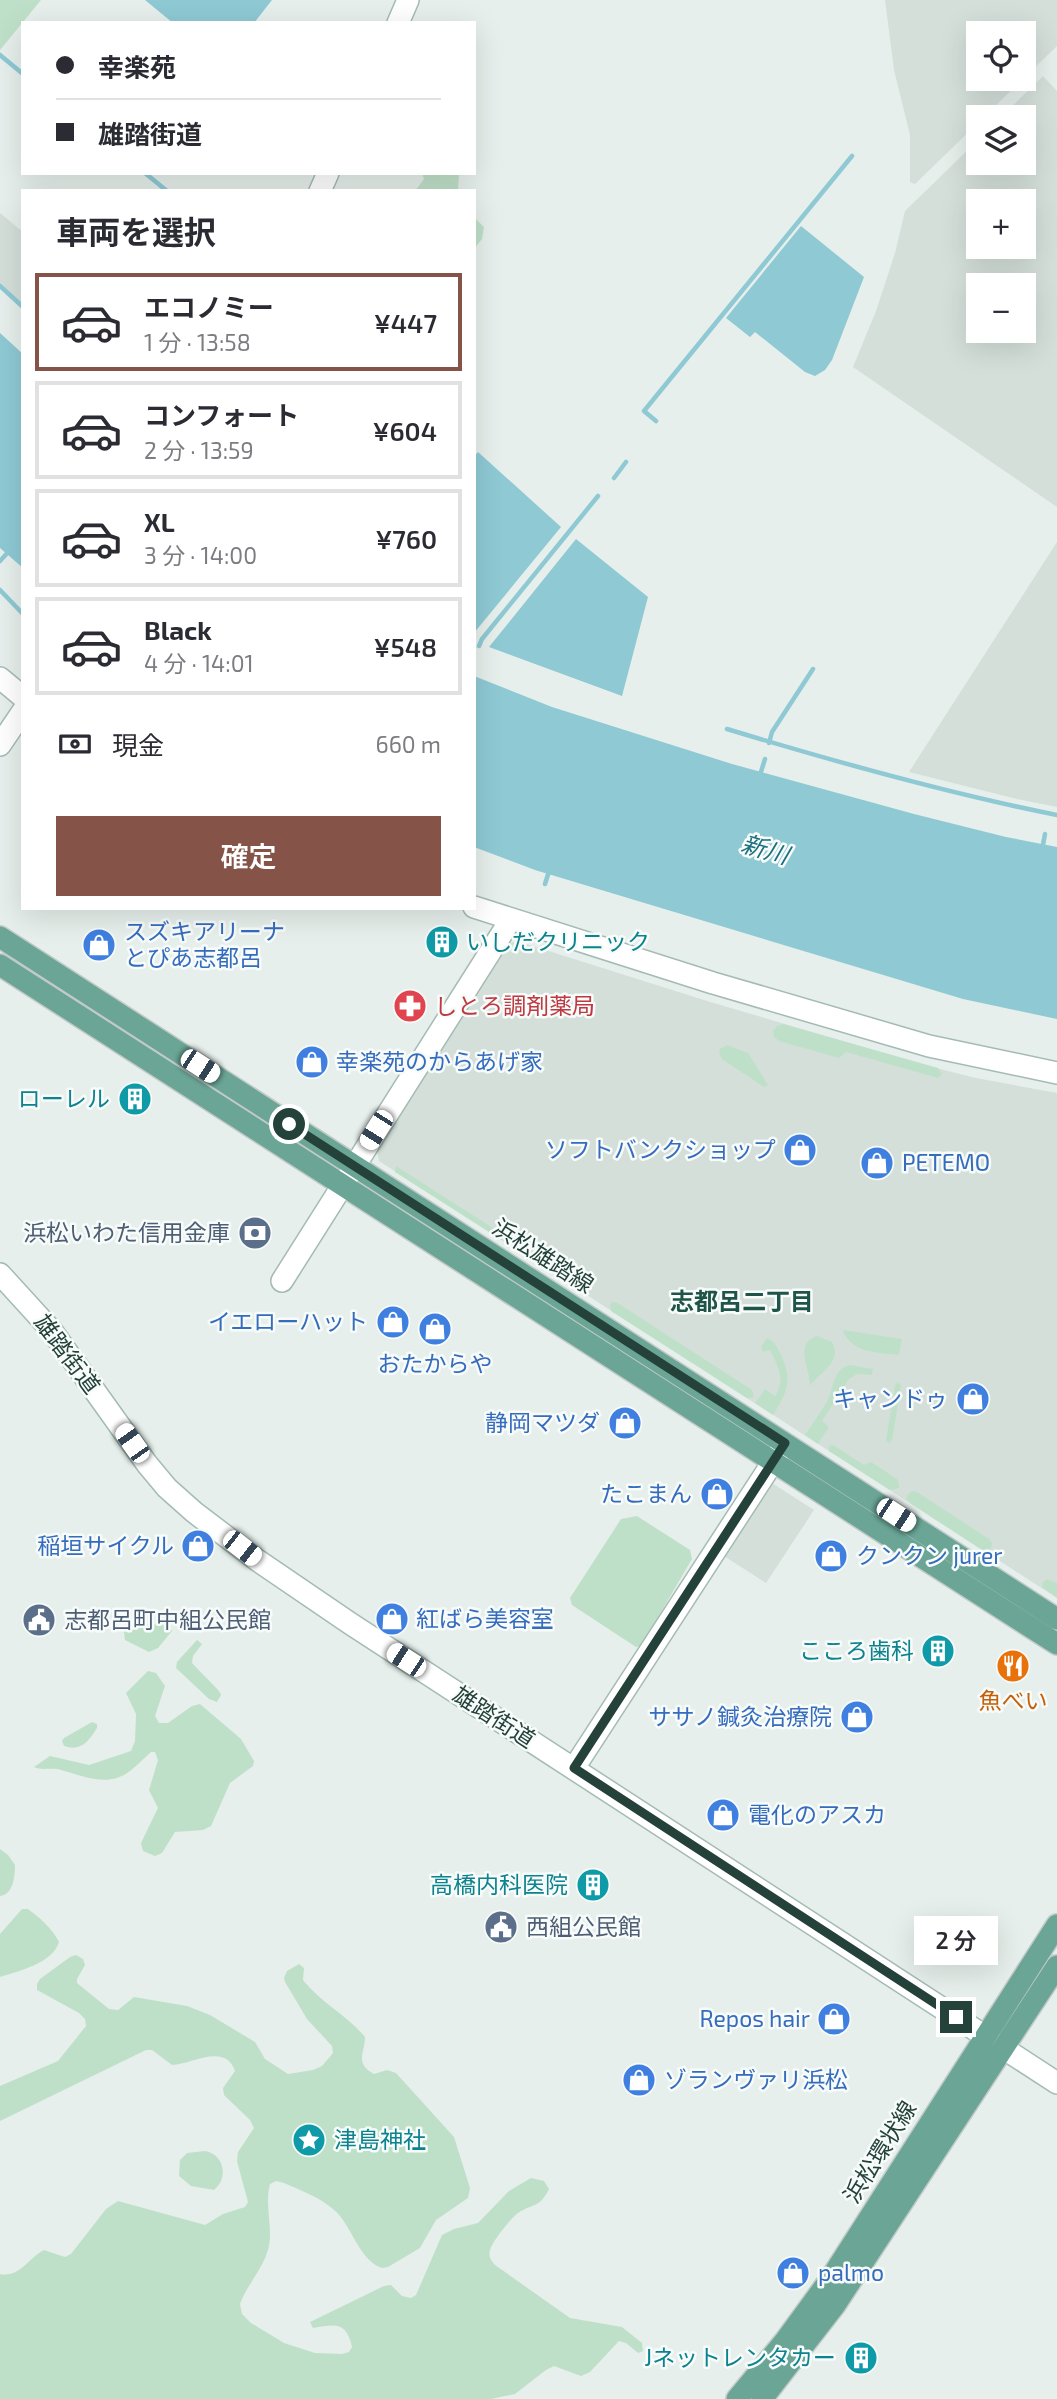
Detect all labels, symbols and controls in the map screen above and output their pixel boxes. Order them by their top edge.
map controls [966,21,1036,343]
button: locate [966,21,1036,91]
text: 幸楽苑 [98,51,176,82]
button: layers [966,105,1036,175]
text: 雄踏街道 [98,118,202,149]
button: + [966,189,1036,259]
text: 車両を選択 [56,212,216,250]
button: − [966,273,1036,343]
icon: car [60,291,123,354]
text: エコノミー [144,291,274,322]
text: ¥447 [374,307,437,338]
text: 1 分 · 13:58 [144,328,251,356]
icon: car [60,399,123,462]
text: コンフォート [144,399,299,430]
text: ¥604 [373,415,437,446]
text: 2 分 · 13:59 [144,436,254,464]
text: XL [144,506,175,537]
icon: car [60,507,123,570]
text: ¥760 [375,523,437,554]
text: 3 分 · 14:00 [144,541,257,569]
text: Black [144,614,212,645]
icon: car [60,615,123,678]
text: ¥548 [374,631,437,662]
text: 4 分 · 14:01 [144,649,254,677]
icon: cash [56,725,94,763]
text: 現金 [112,729,164,760]
text: 660 m [376,730,441,758]
button: 確定 [56,816,441,896]
water label: 新川 [738,828,795,870]
place label: スズキアリーナ とぴあ志都呂 [124,917,285,971]
building icon: いしだクリニック [423,923,461,961]
shop icon: スズキアリーナ とぴあ志都呂 [80,926,118,964]
place label: いしだクリニック [466,927,650,955]
pharmacy icon: しとろ調剤薬局 [391,987,429,1025]
place label: しとろ調剤薬局 [434,991,595,1019]
shop icon: 幸楽苑のからあげ家 [293,1043,331,1081]
car [177,1046,224,1086]
place label: 幸楽苑のからあげ家 [336,1047,543,1075]
building icon: ローレル [116,1080,154,1118]
place label: ローレル [18,1084,110,1112]
car [356,1107,397,1153]
route start [273,1108,305,1140]
shop icon: ソフトバンクショップ [781,1131,819,1169]
place label: ソフトバンクショップ [545,1135,776,1163]
shop icon: PETEMO [858,1144,896,1182]
place label: PETEMO [902,1148,990,1176]
street label: 浜松雄踏線 [488,1212,599,1298]
bank icon: 浜松いわた信用金庫 [236,1214,274,1252]
place label: 浜松いわた信用金庫 [23,1218,230,1246]
district label: 志都呂二丁目 [670,1286,814,1315]
shop icon: イエローハット [374,1303,412,1341]
place label: イエローハット [208,1307,368,1335]
street label: 雄踏街道 [29,1308,107,1399]
shop icon: おたからや [416,1310,454,1348]
place label: おたからや [378,1349,493,1377]
shop icon: キャンドゥ [954,1380,992,1418]
place label: キャンドゥ [833,1384,948,1412]
shop icon: 静岡マツダ [606,1404,644,1442]
place label: 静岡マツダ [485,1408,600,1436]
car [112,1420,153,1466]
shop icon: たこまん [698,1475,736,1513]
place label: たこまん [600,1479,692,1507]
car [873,1495,920,1535]
shop icon: 稲垣サイクル [179,1527,217,1565]
car [219,1527,266,1569]
place label: 稲垣サイクル [37,1531,174,1559]
shop icon: クンクン jurer [812,1537,850,1575]
place label: クンクン jurer [856,1541,1003,1569]
shop icon: 紅ばら美容室 [373,1600,411,1638]
public building icon: 志都呂町中組公民館 [20,1601,58,1639]
place label: 紅ばら美容室 [416,1604,554,1632]
place label: 志都呂町中組公民館 [64,1605,271,1633]
building icon: こころ歯科 [919,1632,957,1670]
place label: こころ歯科 [799,1636,914,1664]
car [383,1640,430,1680]
restaurant icon: 魚べい [994,1647,1032,1685]
street label: 雄踏街道 [448,1679,541,1753]
place label: 魚べい [979,1686,1048,1714]
shop icon: ササノ鍼灸治療院 [838,1698,876,1736]
place label: ササノ鍼灸治療院 [648,1702,832,1730]
shop icon: 電化のアスカ [704,1796,742,1834]
place label: 電化のアスカ [748,1800,886,1828]
building icon: 高橋内科医院 [574,1866,612,1904]
place label: 高橋内科医院 [430,1870,568,1898]
public building icon: 西組公民館 [482,1908,520,1946]
place label: 西組公民館 [526,1912,641,1940]
callout: 2 分 [914,1916,998,1965]
text: 2 分 [935,1926,977,1954]
shop icon: Repos hair [815,2000,853,2038]
route end [940,2001,972,2033]
place label: Repos hair [699,2004,810,2032]
shop icon: ゾランヴァリ浜松 [620,2061,658,2099]
place label: ゾランヴァリ浜松 [664,2065,848,2093]
street label: 浜松環状線 [837,2095,921,2208]
place icon: 津島神社 [290,2121,328,2159]
place label: 津島神社 [334,2125,426,2153]
shop icon: palmo [774,2254,812,2292]
place label: palmo [818,2258,884,2286]
building icon: Jネットレンタカー [842,2339,880,2377]
place label: Jネットレンタカー [644,2343,836,2371]

